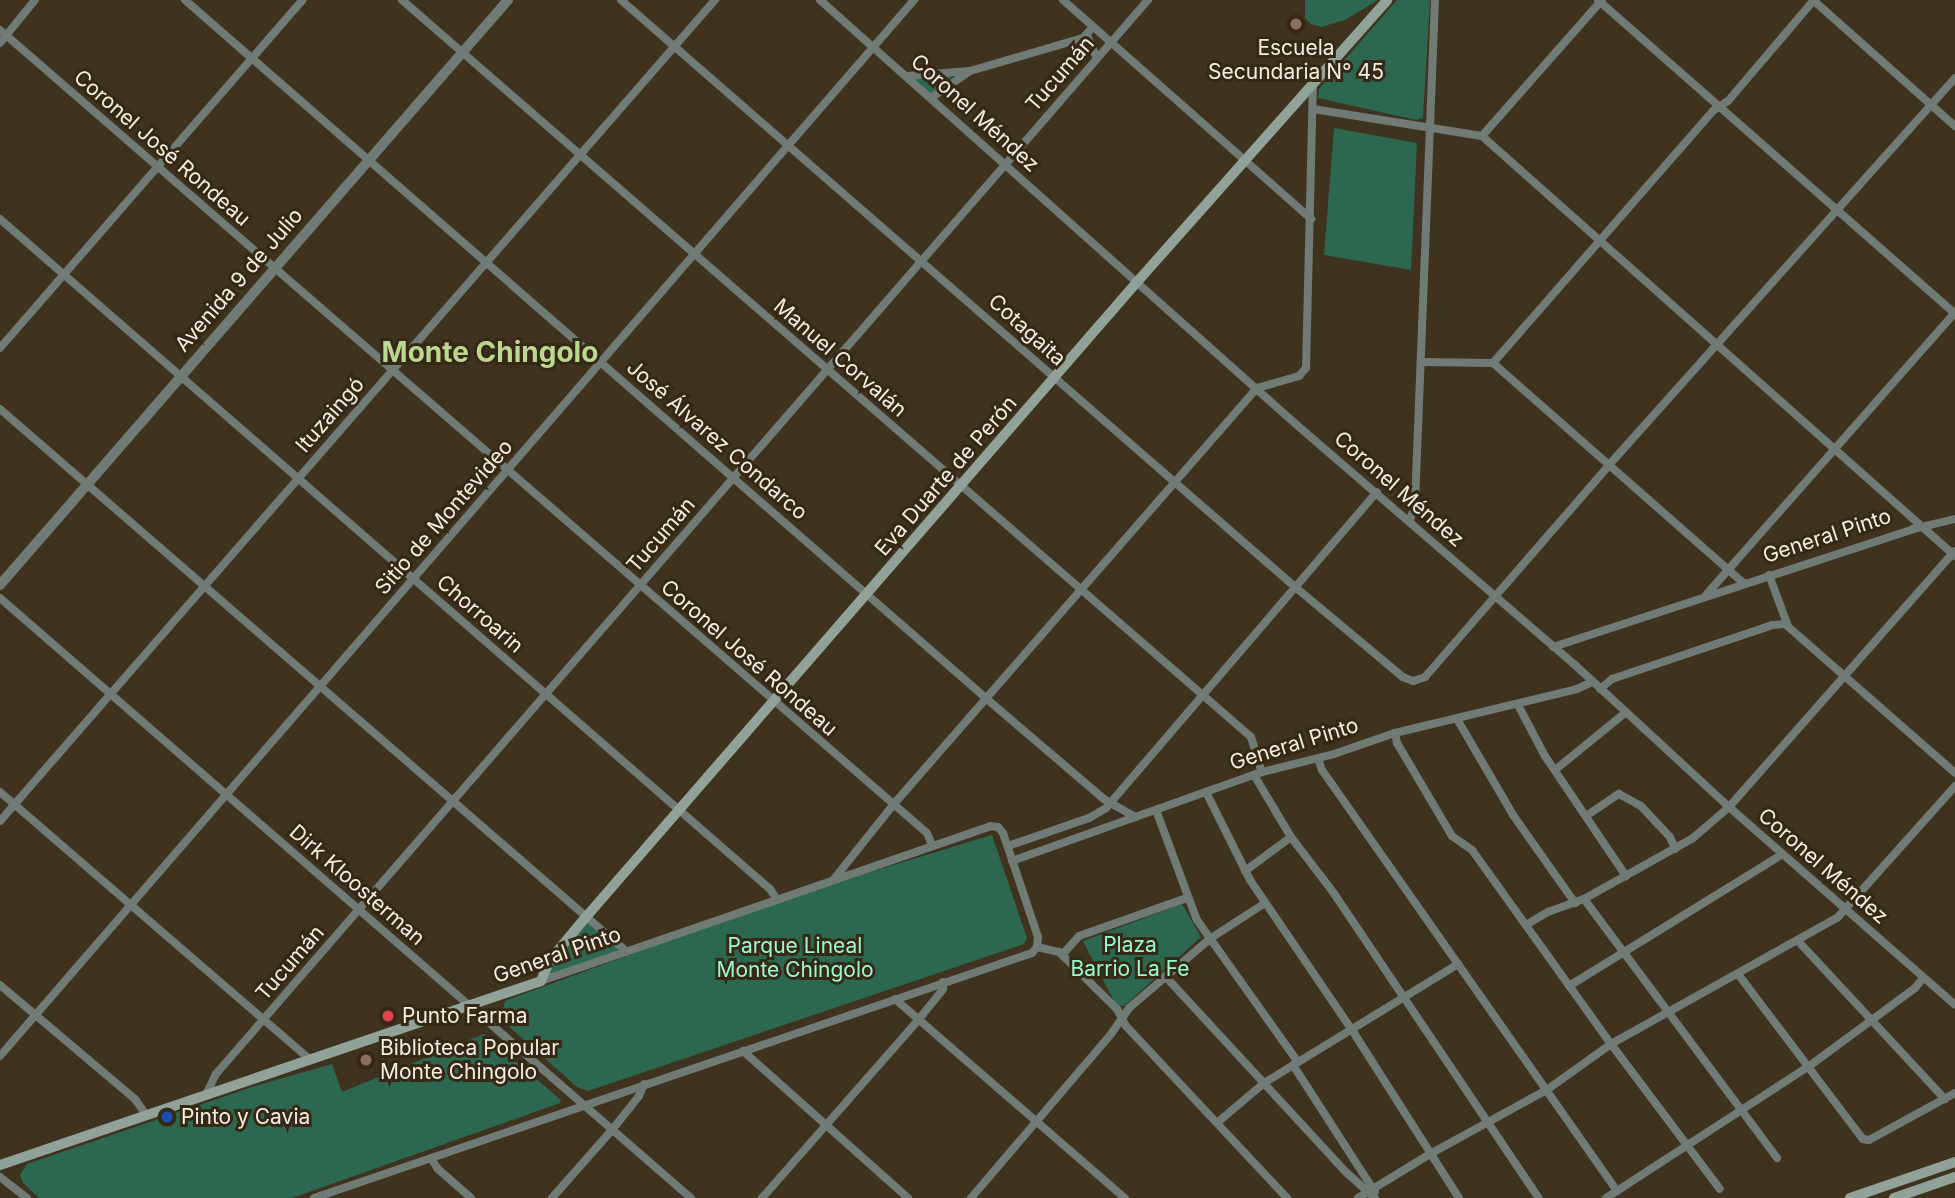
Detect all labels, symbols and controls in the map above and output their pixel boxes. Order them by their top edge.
marker: Escuela Secundaria N° 45 [1288,16,1304,32]
street label: Tucumán [1020,31,1100,117]
place label: Escuela Secundaria N° 45 [1208,35,1384,85]
street label: Coronel Méndez [906,49,1044,177]
street label: Coronel José Rondeau [69,65,255,231]
street label: Avenida 9 de Julio [170,203,308,357]
street label: Cotagaita [983,289,1071,371]
street label: Manuel Corvalán [768,293,912,423]
district label: Monte Chingolo [382,335,598,369]
street label: José Álvarez Condarco [622,355,812,525]
street label: Ituzaingó [290,372,370,458]
street label: Eva Duarte de Perón [870,391,1022,561]
street label: Coronel Méndez [1329,426,1469,552]
street label: Sitio de Montevideo [370,434,518,600]
street label: Tucumán [621,492,701,578]
street label: General Pinto [1760,503,1894,569]
street label: Chorroarin [432,570,528,658]
street label: Coronel José Rondeau [656,575,842,741]
street label: General Pinto [1227,712,1361,776]
street label: Coronel Méndez [1753,803,1893,929]
street label: Dirk Kloosterman [284,819,430,951]
street label: Tucumán [250,920,330,1006]
street label: General Pinto [490,921,624,989]
park label: Plaza Barrio La Fe [1071,932,1189,982]
park label: Parque Lineal Monte Chingolo [716,933,874,983]
place label: Punto Farma [402,1003,527,1029]
marker: Punto Farma [380,1008,396,1024]
place label: Biblioteca Popular Monte Chingolo [380,1035,559,1085]
marker: Biblioteca Popular Monte Chingolo [358,1052,374,1068]
place label: Pinto y Cavia [181,1104,310,1130]
marker: Pinto y Cavia [159,1109,175,1125]

